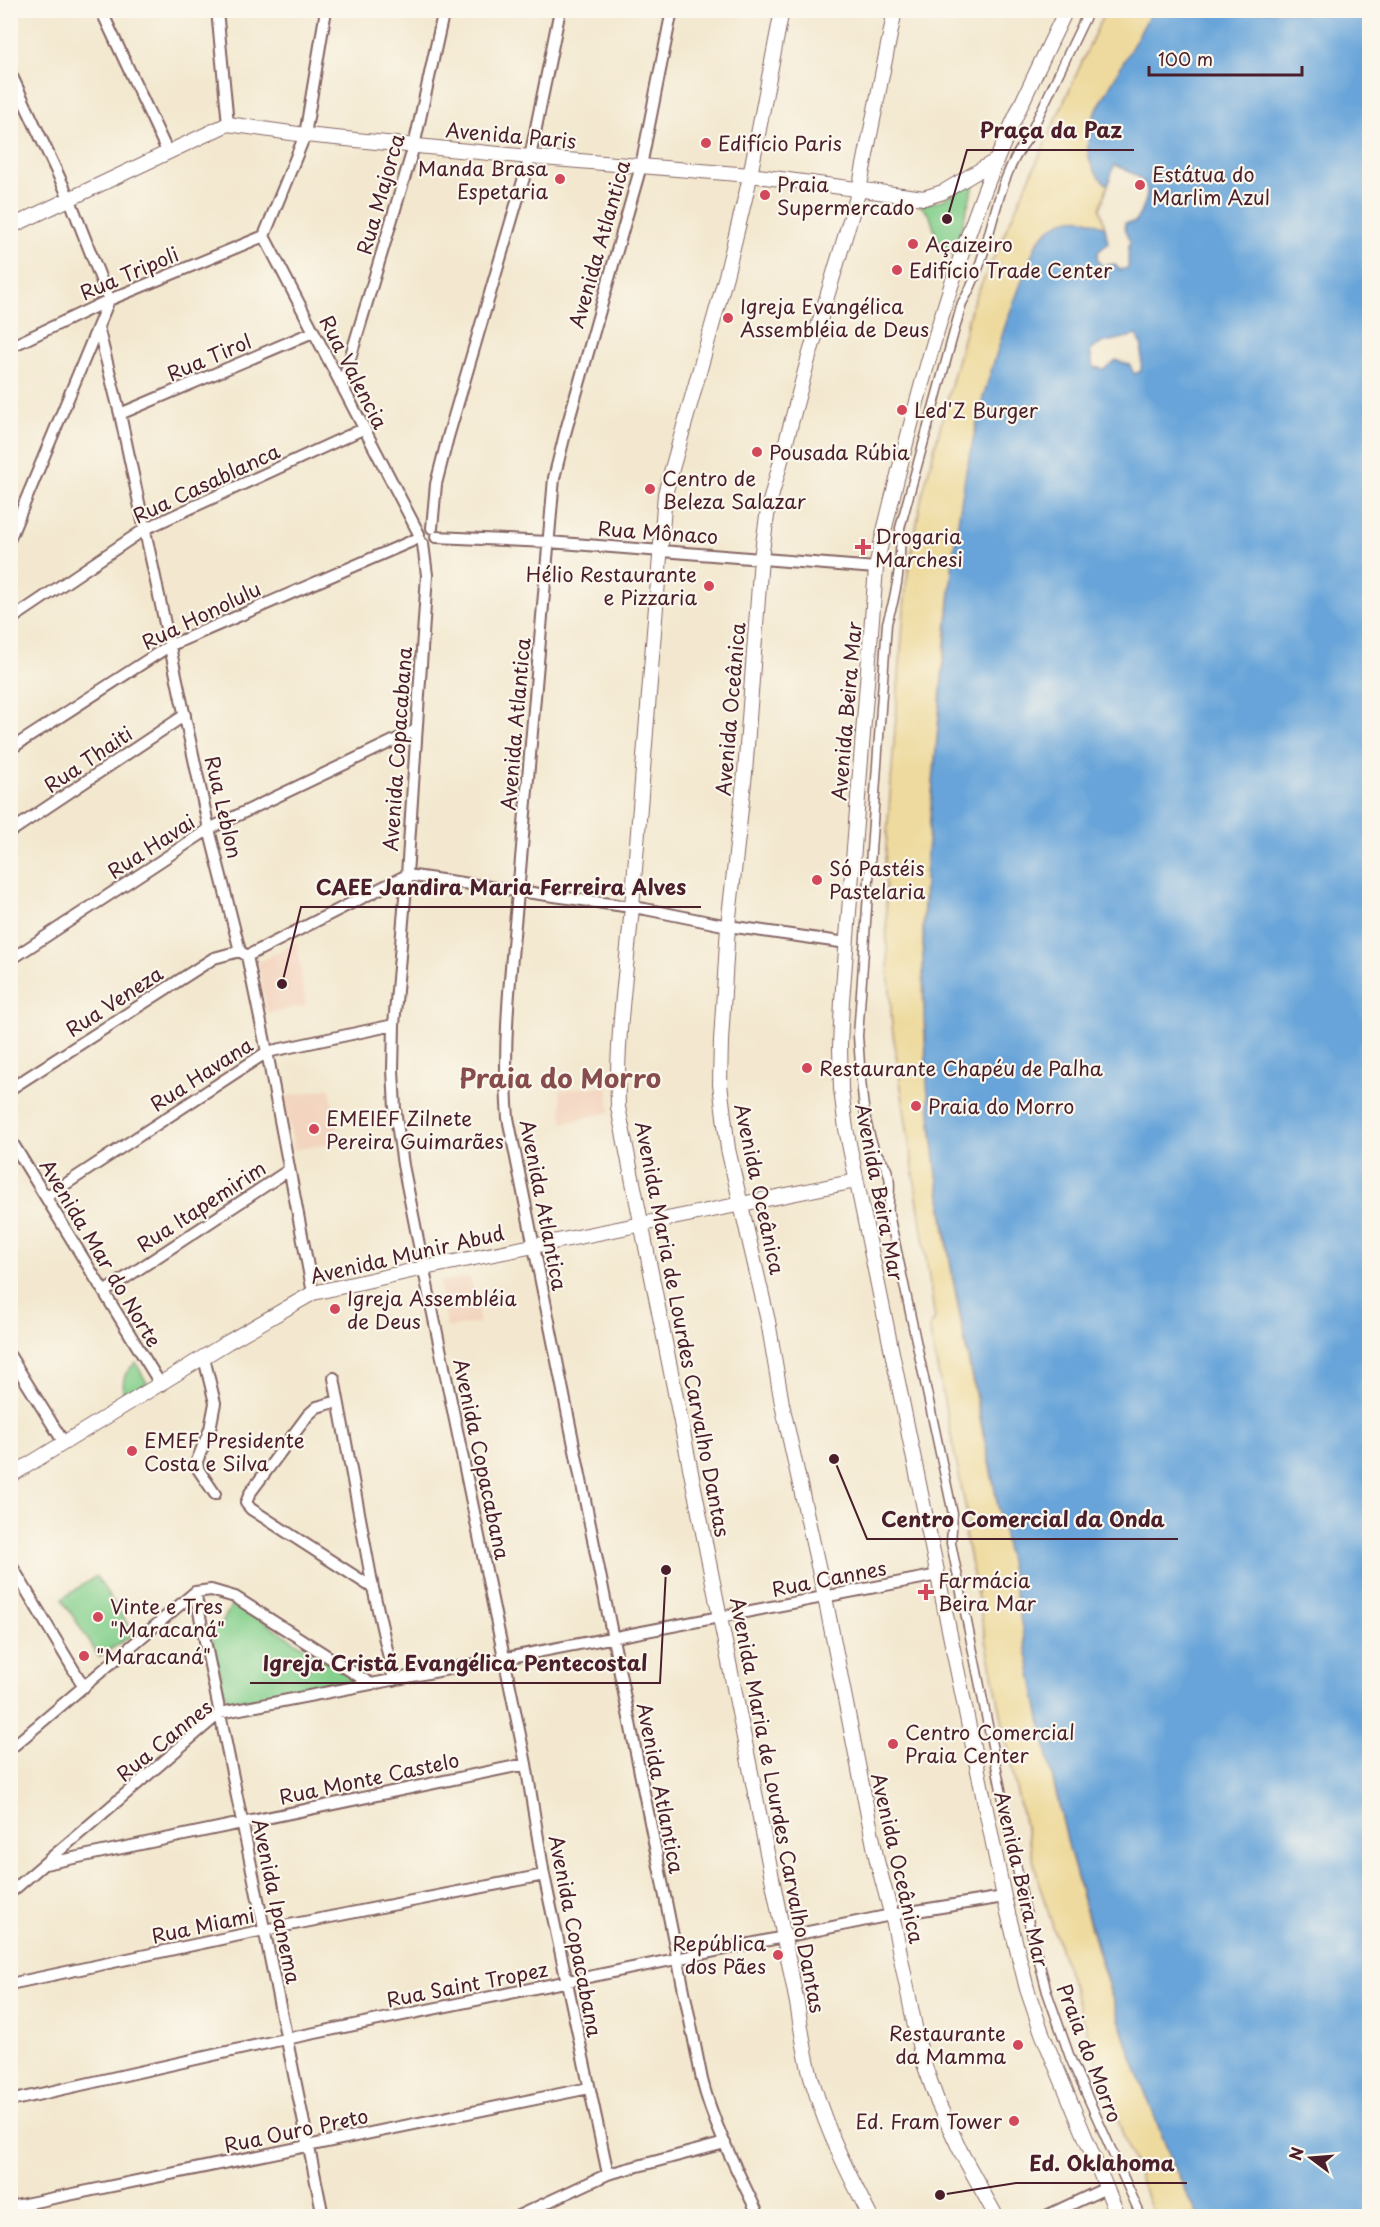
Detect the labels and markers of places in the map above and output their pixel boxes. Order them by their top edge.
callout: Praça da Paz [967,111,1134,150]
place label: Edifício Paris [718,128,842,158]
marker: Edifício Paris [699,136,713,150]
place label: Manda Brasa Espetaria [418,153,548,206]
place label: Estátua do Marlim Azul [1152,159,1270,212]
place label: Praia Supermercado [777,169,915,222]
marker: Manda Brasa Espetaria [553,172,567,186]
marker: Estátua do Marlim Azul [1133,178,1147,192]
marker: Praia Supermercado [758,188,772,202]
place label: Açaizeiro [925,229,1013,259]
marker: Açaizeiro [906,237,920,251]
place label: Edifício Trade Center [909,255,1113,285]
marker: Edifício Trade Center [890,263,904,277]
place label: Igreja Evangélica Assembléia de Deus [740,291,929,344]
marker: Igreja Evangélica Assembléia de Deus [721,311,735,325]
place label: Led'Z Burger [914,395,1039,425]
marker: Led'Z Burger [895,403,909,417]
place label: Pousada Rúbia [769,437,910,467]
marker: Pousada Rúbia [750,445,764,459]
place label: Centro de Beleza Salazar [662,463,806,516]
marker: Centro de Beleza Salazar [643,482,657,496]
place label: Drogaria Marchesi [875,521,963,574]
marker: Drogaria Marchesi [856,540,870,554]
place label: Hélio Restaurante e Pizzaria [526,559,697,612]
marker: Hélio Restaurante e Pizzaria [702,579,716,593]
place label: Só Pastéis Pastelaria [829,853,926,906]
callout: CAEE Jandira Maria Ferreira Alves [301,868,701,907]
marker: Só Pastéis Pastelaria [810,873,824,887]
place label: Restaurante Chapéu de Palha [819,1053,1103,1083]
marker: Restaurante Chapéu de Palha [800,1061,814,1075]
place label: Praia do Morro [928,1091,1074,1121]
marker: Praia do Morro [909,1099,923,1113]
place label: EMEIEF Zilnete Pereira Guimarães [326,1103,504,1156]
marker: EMEIEF Zilnete Pereira Guimarães [307,1122,321,1136]
place label: Igreja Assembléia de Deus [347,1283,517,1336]
marker: Igreja Assembléia de Deus [328,1302,342,1316]
place label: EMEF Presidente Costa e Silva [144,1425,305,1478]
marker: EMEF Presidente Costa e Silva [125,1444,139,1458]
callout: Centro Comercial da Onda [867,1500,1178,1539]
place label: Farmácia Beira Mar [938,1565,1037,1618]
marker: Farmácia Beira Mar [919,1585,933,1599]
place label: Vinte e Tres "Maracaná" [110,1591,225,1644]
marker: Vinte e Tres "Maracaná" [91,1610,105,1624]
place label: "Maracaná" [96,1641,211,1671]
callout: Igreja Cristã Evangélica Pentecostal [250,1644,660,1683]
marker: "Maracaná" [77,1649,91,1663]
place label: Centro Comercial Praia Center [905,1717,1075,1770]
marker: Centro Comercial Praia Center [886,1737,900,1751]
place label: República dos Pães [673,1928,766,1981]
marker: República dos Pães [771,1948,785,1962]
place label: Restaurante da Mamma [889,2018,1007,2071]
marker: Restaurante da Mamma [1011,2038,1025,2052]
place label: Ed. Fram Tower [856,2106,1003,2136]
marker: Ed. Fram Tower [1007,2114,1021,2128]
callout: Ed. Oklahoma [1016,2144,1187,2183]

